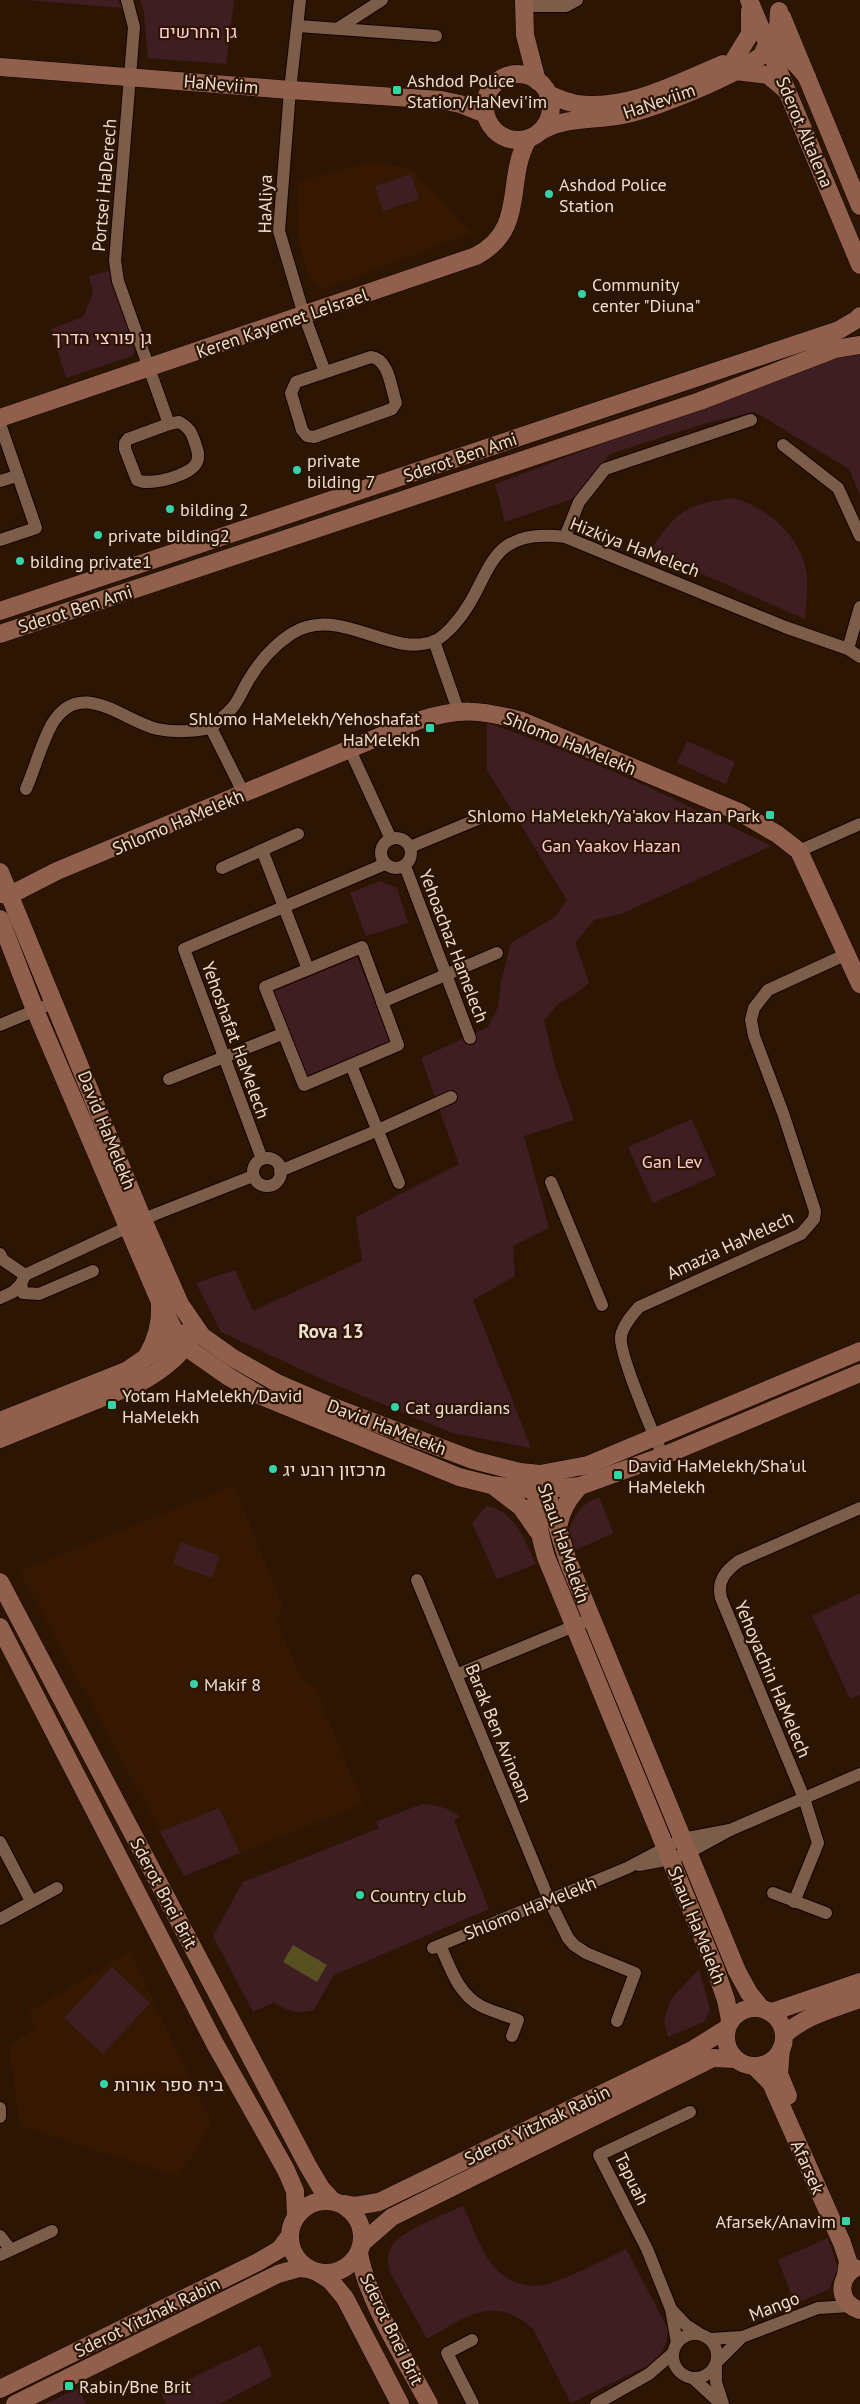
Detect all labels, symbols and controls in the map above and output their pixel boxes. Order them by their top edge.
park label: גן החרשים [159,20,237,43]
street label: HaNeviim [183,69,259,99]
place label: Ashdod Police Station/HaNevi'im [407,69,547,113]
street label: Sderot Altalena [771,73,839,191]
street label: HaNeviim [620,78,698,124]
marker: Ashdod Police Station/HaNevi'im [391,84,403,96]
street label: Portsei HaDerech [87,118,121,252]
place label: Ashdod Police Station [559,173,667,217]
street label: HaAliya [253,174,277,234]
marker: Ashdod Police Station [543,188,555,200]
place label: Community center "Diuna" [592,273,700,317]
street label: Keren Kayemet LeIsrael [193,283,372,363]
marker: Community center "Diuna" [576,288,588,300]
park label: גן פורצי הדרך [52,326,152,349]
street label: Sderot Ben Ami [400,427,520,487]
place label: private bilding 7 [307,449,375,493]
marker: private bilding 7 [291,464,303,476]
place label: bilding 2 [180,498,248,521]
marker: bilding 2 [164,503,176,515]
street label: Hizkiya HaMelech [567,512,703,582]
place label: private bilding2 [108,524,230,547]
marker: private bilding2 [92,529,104,541]
place label: bilding private1 [30,550,152,573]
marker: bilding private1 [14,555,26,567]
street label: Sderot Ben Ami [15,580,135,638]
street label: Shlomo HaMelekh [500,706,640,780]
place label: Shlomo HaMelekh/Yehoshafat HaMelekh [189,707,420,751]
marker: Shlomo HaMelekh/Yehoshafat HaMelekh [424,722,436,734]
street label: Shlomo HaMelekh [109,784,247,860]
place label: Shlomo HaMelekh/Ya'akov Hazan Park [467,804,760,827]
marker: Shlomo HaMelekh/Ya'akov Hazan Park [764,809,776,821]
park label: Gan Yaakov Hazan [541,834,681,857]
street label: Yehoachaz Hamelech [414,866,494,1026]
street label: Yehoshafat HaMelech [197,958,275,1122]
street label: David HaMelekh [73,1067,141,1193]
park label: Gan Lev [642,1150,702,1173]
street label: Amazia HaMelech [663,1206,797,1284]
district label: Rova 13 [298,1319,364,1343]
place label: Yotam HaMelekh/David HaMelekh [122,1384,302,1428]
street label: David HaMelekh [324,1394,450,1460]
place label: Cat guardians [405,1396,510,1419]
marker: Yotam HaMelekh/David HaMelekh [106,1399,118,1411]
marker: Cat guardians [389,1401,401,1413]
place label: David HaMelekh/Sha'ul HaMelekh [628,1454,807,1498]
place label: מרכזון רובע יג [283,1458,386,1481]
marker: מרכזון רובע יג [267,1463,279,1475]
marker: David HaMelekh/Sha'ul HaMelekh [612,1469,624,1481]
street label: Shaul HaMelekh [533,1480,595,1606]
street label: Yehoyachin HaMelech [730,1597,816,1761]
street label: Barak Ben Avinoam [461,1660,537,1806]
place label: Makif 8 [204,1673,261,1696]
marker: Makif 8 [188,1678,200,1690]
street label: Sderot Bnei Brit [125,1834,203,1952]
street label: Shaul HaMelekh [663,1863,731,1987]
street label: Shlomo HaMelekh [460,1871,600,1945]
place label: Country club [370,1884,466,1907]
marker: Country club [354,1889,366,1901]
place label: בית ספר אורות [114,2073,224,2096]
marker: בית ספר אורות [98,2078,110,2090]
street label: Sderot Yitzhak Rabin [460,2080,614,2170]
street label: Afarsek [786,2136,830,2198]
street label: Tapuah [610,2149,654,2209]
place label: Afarsek/Anavim [716,2210,836,2233]
marker: Afarsek/Anavim [840,2215,852,2227]
street label: Sderot Bnei Brit [355,2269,429,2389]
street label: Sderot Yitzhak Rabin [70,2272,224,2362]
street label: Mango [745,2286,803,2326]
place label: Rabin/Bne Brit [79,2375,191,2398]
marker: Rabin/Bne Brit [63,2380,75,2392]

